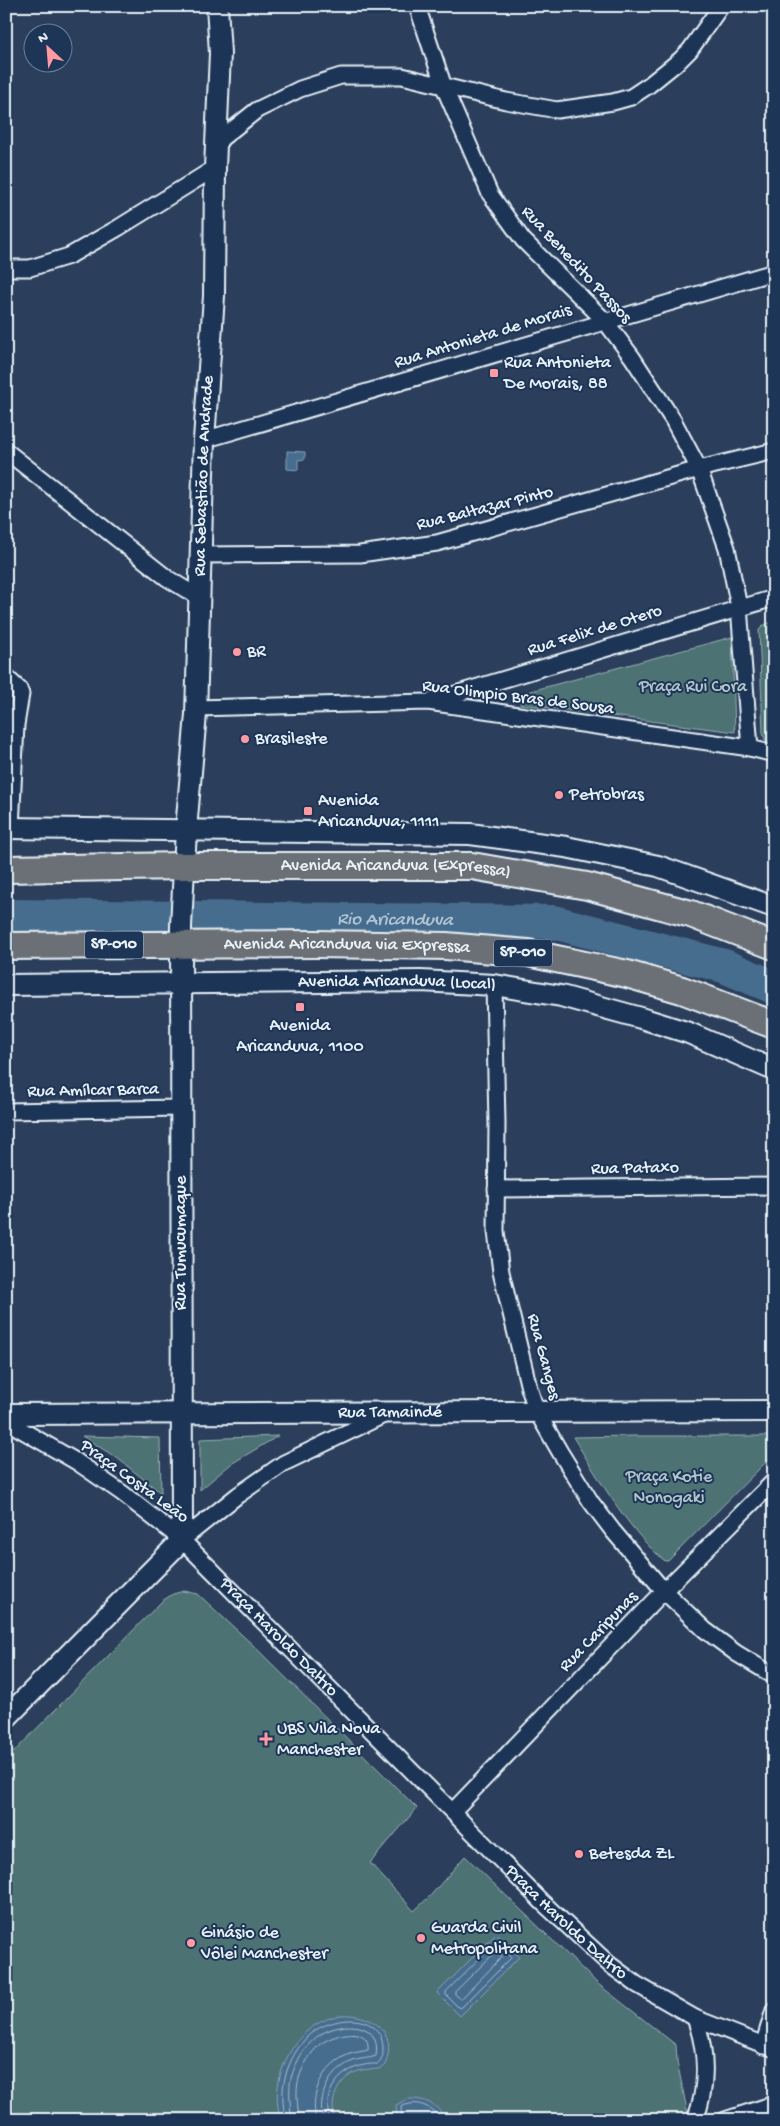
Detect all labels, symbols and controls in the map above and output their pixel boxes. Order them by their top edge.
north arrow [22,22,72,72]
text: N [36,29,51,48]
street label: Rua Benedito Passos [516,202,637,329]
street label: Rua Antonieta de Morais [392,300,575,374]
place label: Rua Antonieta De Morais, 88 [503,353,612,395]
marker: Rua Antonieta De Morais, 88 [488,367,500,379]
street label: Rua Sebastião de Andrade [190,374,219,577]
street label: Rua Baltazar Pinto [414,482,556,536]
street label: Rua Felix de Otero [525,601,665,661]
place label: BR [246,642,266,663]
marker: BR [231,646,243,658]
street label: Rua Olimpio Bras de Sousa [421,676,616,720]
park label: Praça Rui Cora [638,677,748,698]
place label: Brasileste [254,729,328,750]
marker: Brasileste [239,733,251,745]
place label: Petrobras [568,785,645,806]
marker: Petrobras [553,789,565,801]
place label: Avenida Aricanduva, 1111 [318,791,439,833]
marker: Avenida Aricanduva, 1111 [302,805,314,817]
street label: Avenida Aricanduva (Expressa) [281,856,513,883]
water label: Rio Aricanduva [337,908,454,932]
road number: SP-010 [85,932,143,958]
street label: Avenida Aricanduva via Expressa [224,933,472,959]
road number: SP-010 [494,940,552,966]
street label: Avenida Aricanduva (Local) [298,970,497,996]
marker: Avenida Aricanduva, 1100 [294,1001,306,1013]
place label: Avenida Aricanduva, 1100 [236,1016,364,1058]
street label: Rua Amílcar Barca [27,1079,160,1103]
street label: Rua Pataxo [591,1158,679,1180]
street label: Rua Tumucumaque [171,1175,192,1310]
street label: Rua Ganges [521,1312,565,1404]
street label: Rua Tamaindé [338,1402,443,1423]
street label: Praça Costa Leão [75,1435,192,1528]
park label: Praça Kotie Nonogaki [625,1467,713,1509]
street label: Praça Haroldo Daltro [214,1573,342,1701]
street label: Rua Caripunas [555,1586,644,1677]
place label: UBS Vila Nova Manchester [277,1719,381,1761]
marker: UBS Vila Nova Manchester [259,1732,273,1746]
place label: Betesda ZL [588,1844,675,1865]
marker: Betesda ZL [573,1848,585,1860]
street label: Praça Haroldo Daltro [500,1860,631,1984]
place label: Guarda Civil Metropolitana [431,1918,539,1960]
place label: Ginásio de Vôlei Manchester [200,1923,329,1965]
marker: Guarda Civil Metropolitana [415,1932,427,1944]
marker: Ginásio de Vôlei Manchester [185,1937,197,1949]

